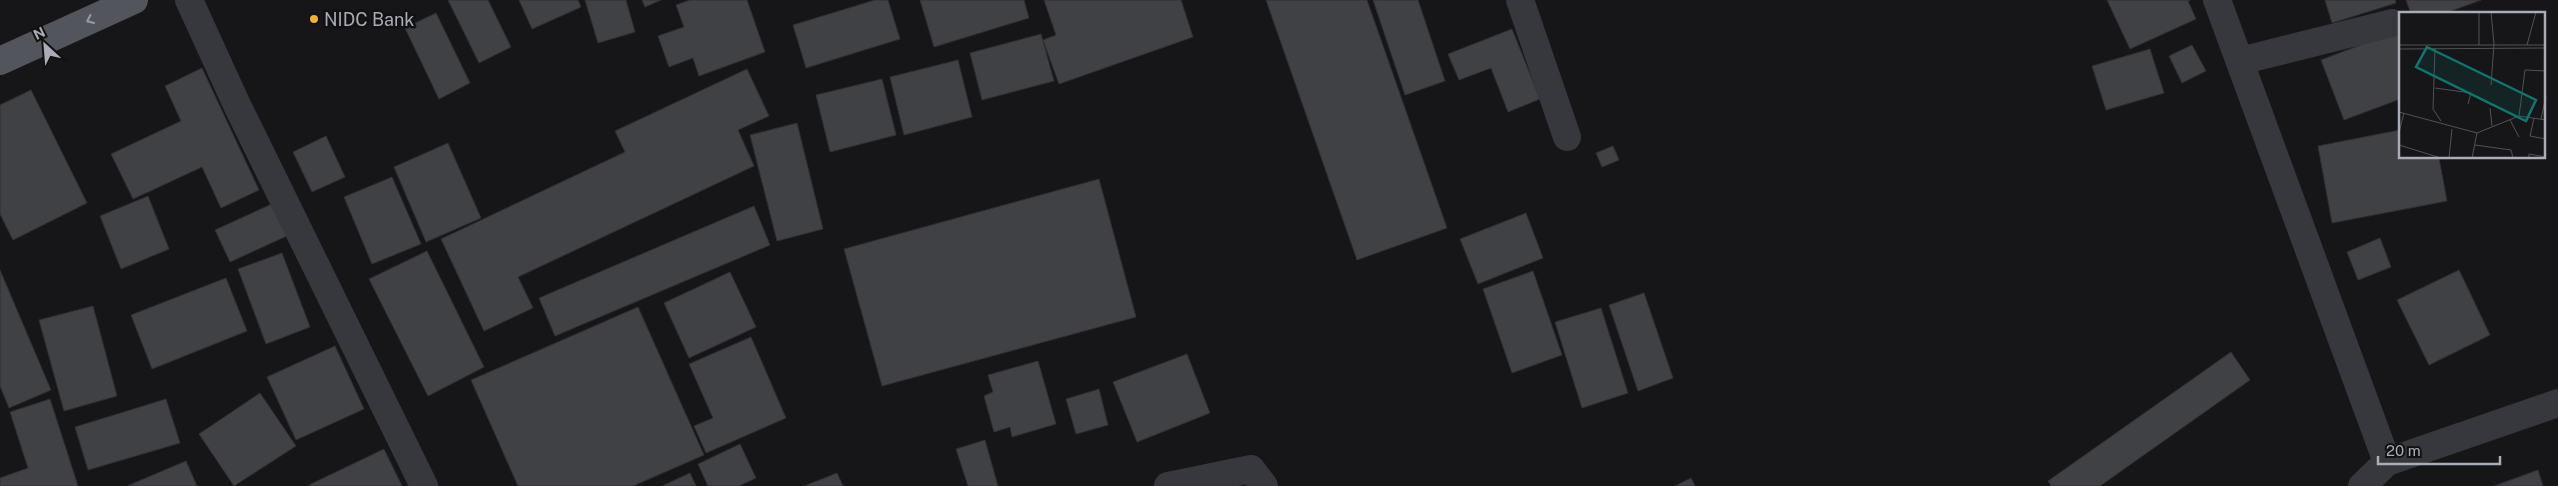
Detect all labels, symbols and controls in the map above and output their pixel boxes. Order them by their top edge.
place label: NIDC Bank [324,9,414,30]
inset map [2399,12,2546,159]
marker: NIDC Bank [308,13,320,25]
one-way arrow [86,14,95,24]
north arrow [20,20,70,70]
text: N [31,24,48,43]
scale bar [2378,434,2500,466]
text: 20 m [2386,442,2421,459]

